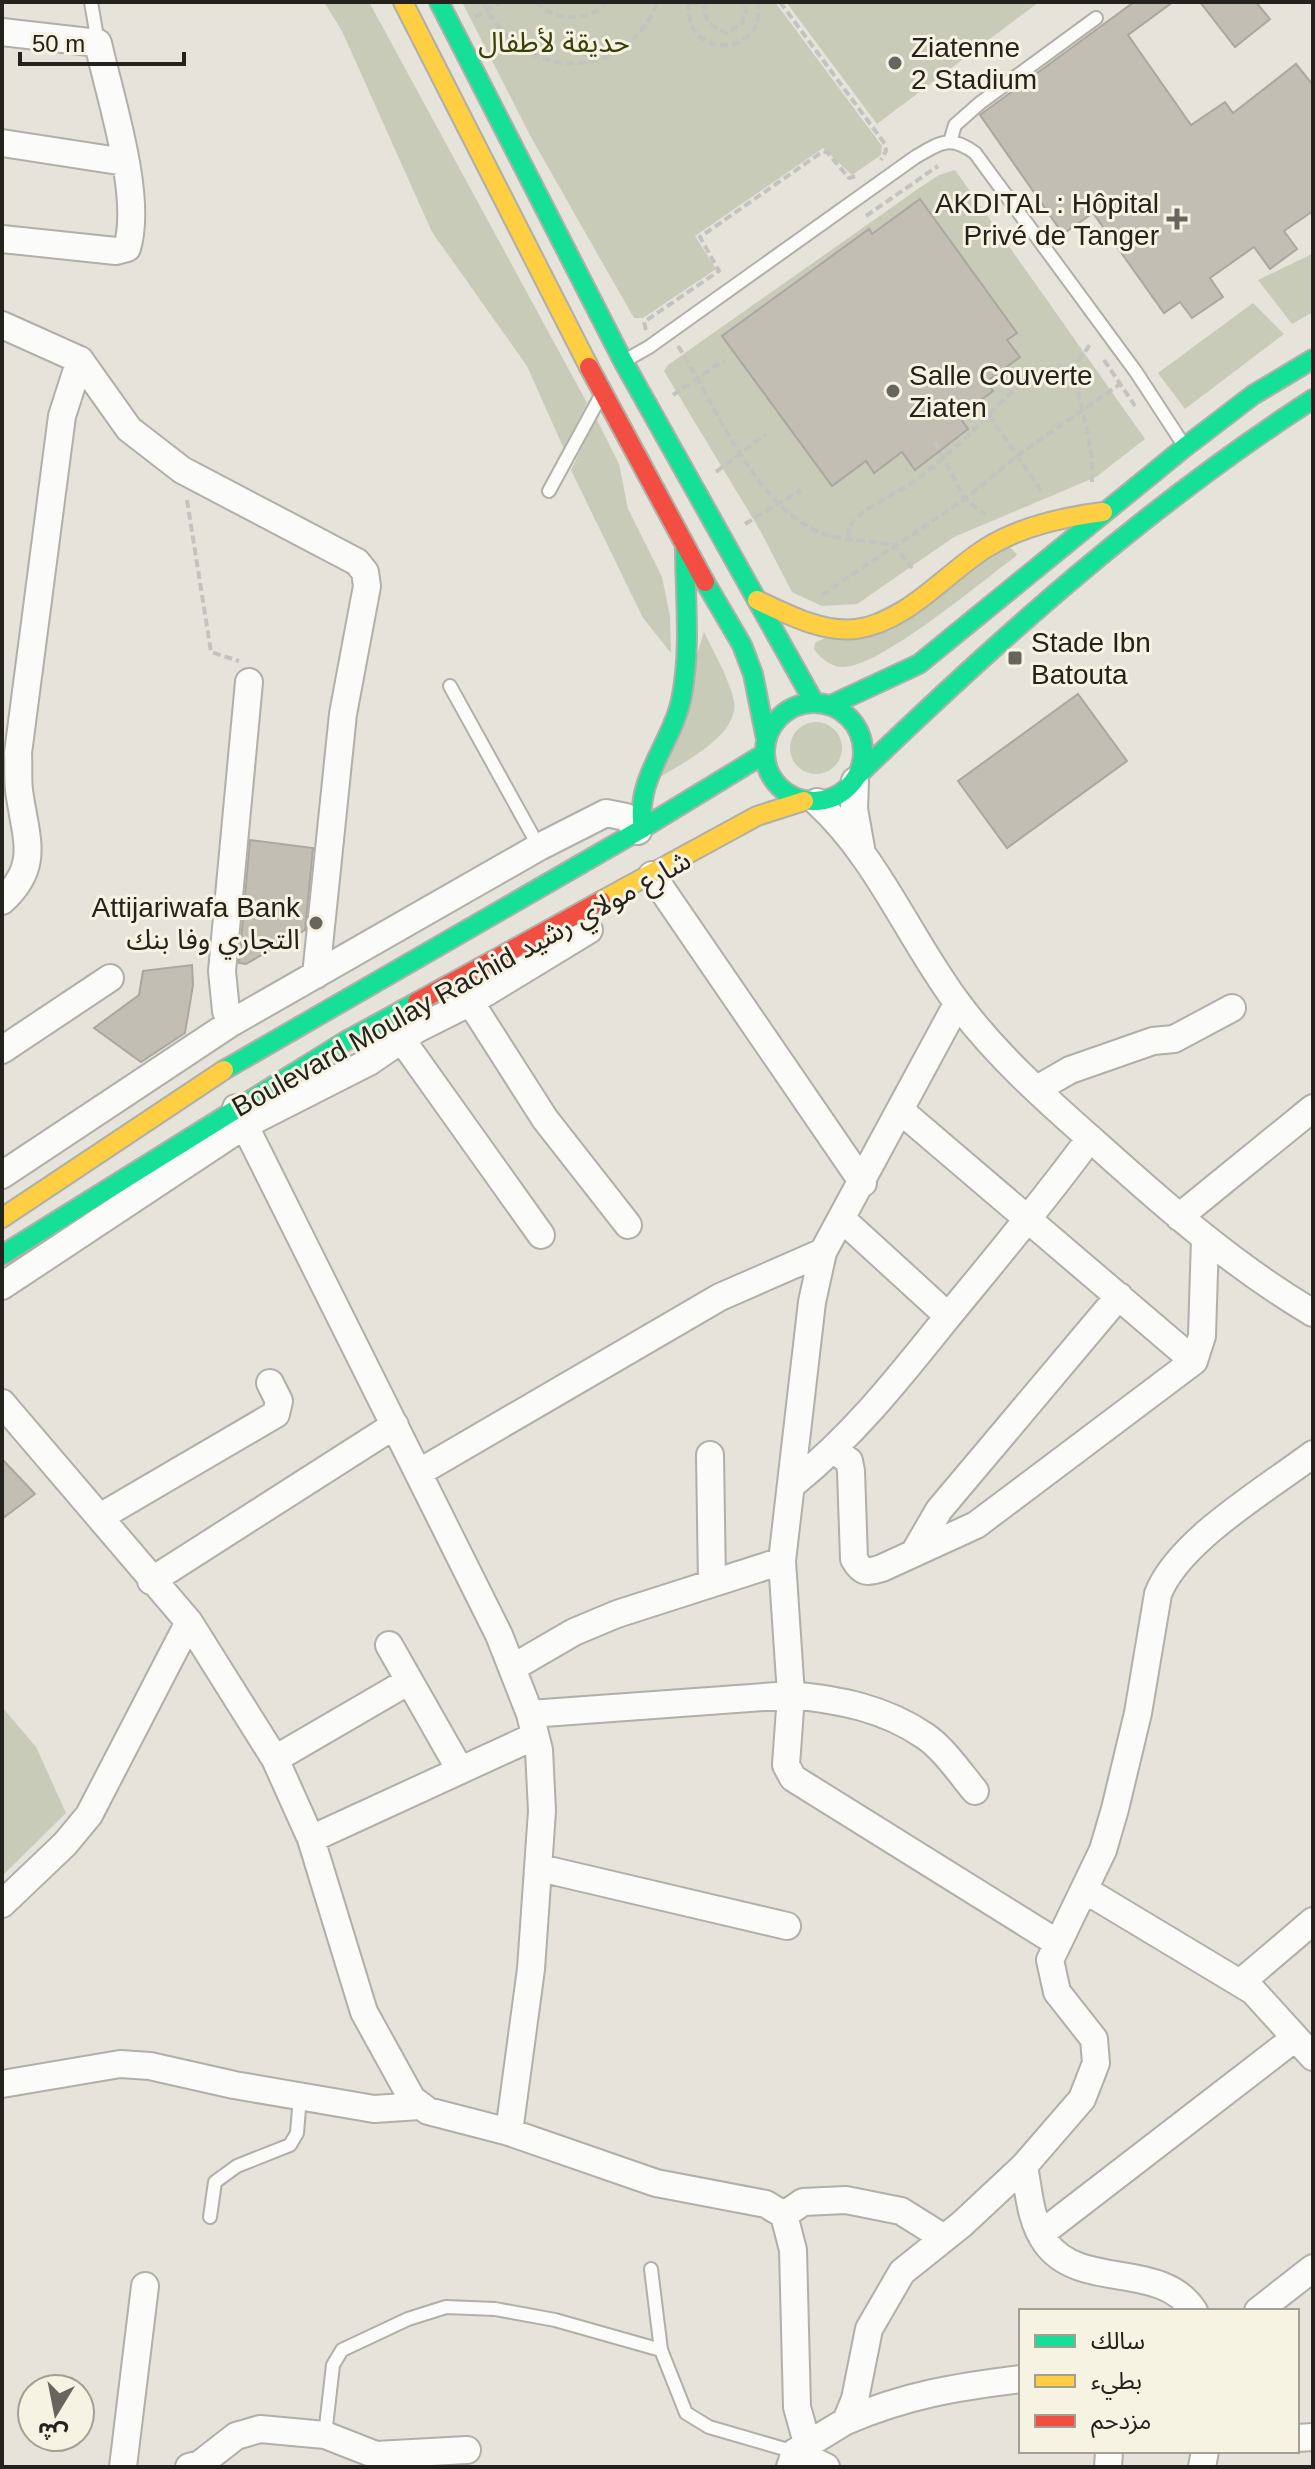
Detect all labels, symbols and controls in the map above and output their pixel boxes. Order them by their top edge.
scale bar [20,16,184,66]
park label: حديقة لأطفال [478,27,630,59]
text: 50 m [32,30,85,57]
place label: Ziatenne 2 Stadium [911,32,1037,95]
marker: Ziatenne 2 Stadium [886,54,904,72]
place label: AKDITAL : Hôpital Privé de Tanger [935,188,1159,251]
marker: AKDITAL : Hôpital Privé de Tanger [1166,208,1188,230]
place label: Salle Couverte Ziaten [909,360,1093,423]
marker: Salle Couverte Ziaten [884,382,902,400]
place label: Stade Ibn Batouta [1031,627,1151,690]
marker: Stade Ibn Batouta [1006,649,1024,667]
street label: Boulevard Moulay Rachid شارع مولاي رشيد [227,844,698,1128]
place label: Attijariwafa Bank التجاري وفا بنك [91,892,301,960]
marker: Attijariwafa Bank التجاري وفا بنك [307,914,325,932]
legend [1019,2309,1299,2453]
text: سالك [1091,2327,1145,2354]
text: بطيء [1091,2367,1142,2400]
north arrow [16,2373,96,2453]
text: مزدحم [1091,2407,1151,2438]
text: ش [36,2417,70,2447]

